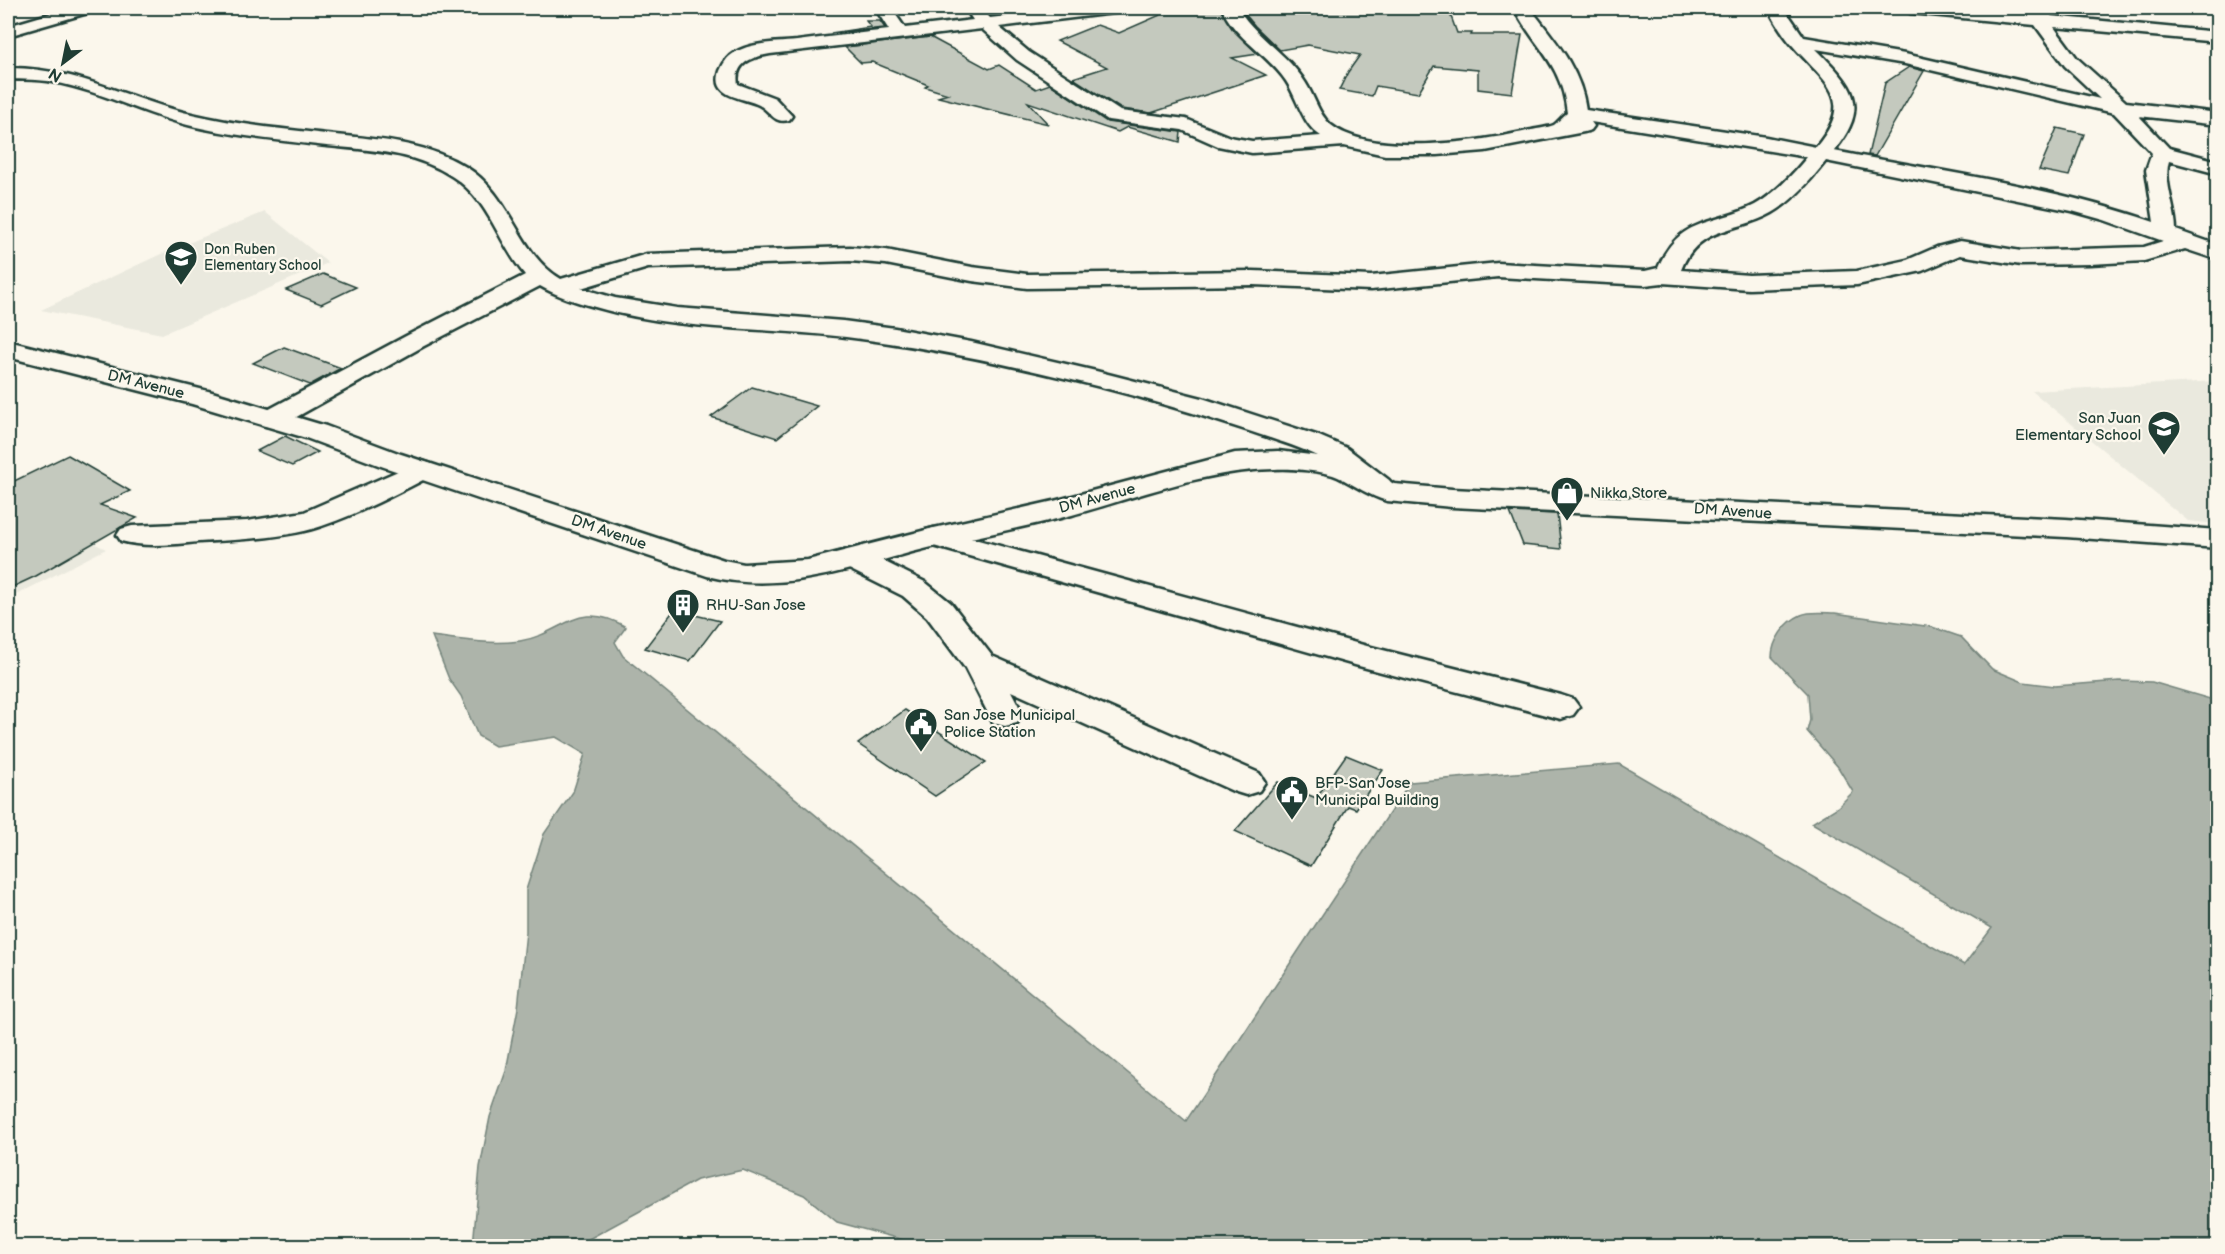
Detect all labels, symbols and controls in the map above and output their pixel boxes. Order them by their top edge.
north arrow [33,33,93,93]
text: N [46,63,66,86]
school or university icon: Don Ruben Elementary School [163,239,199,286]
place label: Don Ruben Elementary School [204,241,322,274]
street label: DM Avenue [106,366,186,403]
place label: San Juan Elementary School [2015,409,2141,445]
school or university icon: San Juan Elementary School [2146,409,2182,456]
shop icon: Nikka Store [1549,475,1585,522]
street label: DM Avenue [1057,479,1137,518]
place label: Nikka Store [1590,484,1667,503]
street label: DM Avenue [1693,499,1773,524]
street label: DM Avenue [569,511,649,554]
building icon: RHU-San Jose [665,587,701,634]
place label: RHU-San Jose [706,596,806,615]
public building icon: San Jose Municipal Police Station [903,706,939,753]
place label: San Jose Municipal Police Station [944,706,1075,742]
public building icon: BFP-San Jose Municipal Building [1274,774,1310,821]
place label: BFP-San Jose Municipal Building [1315,774,1439,810]

